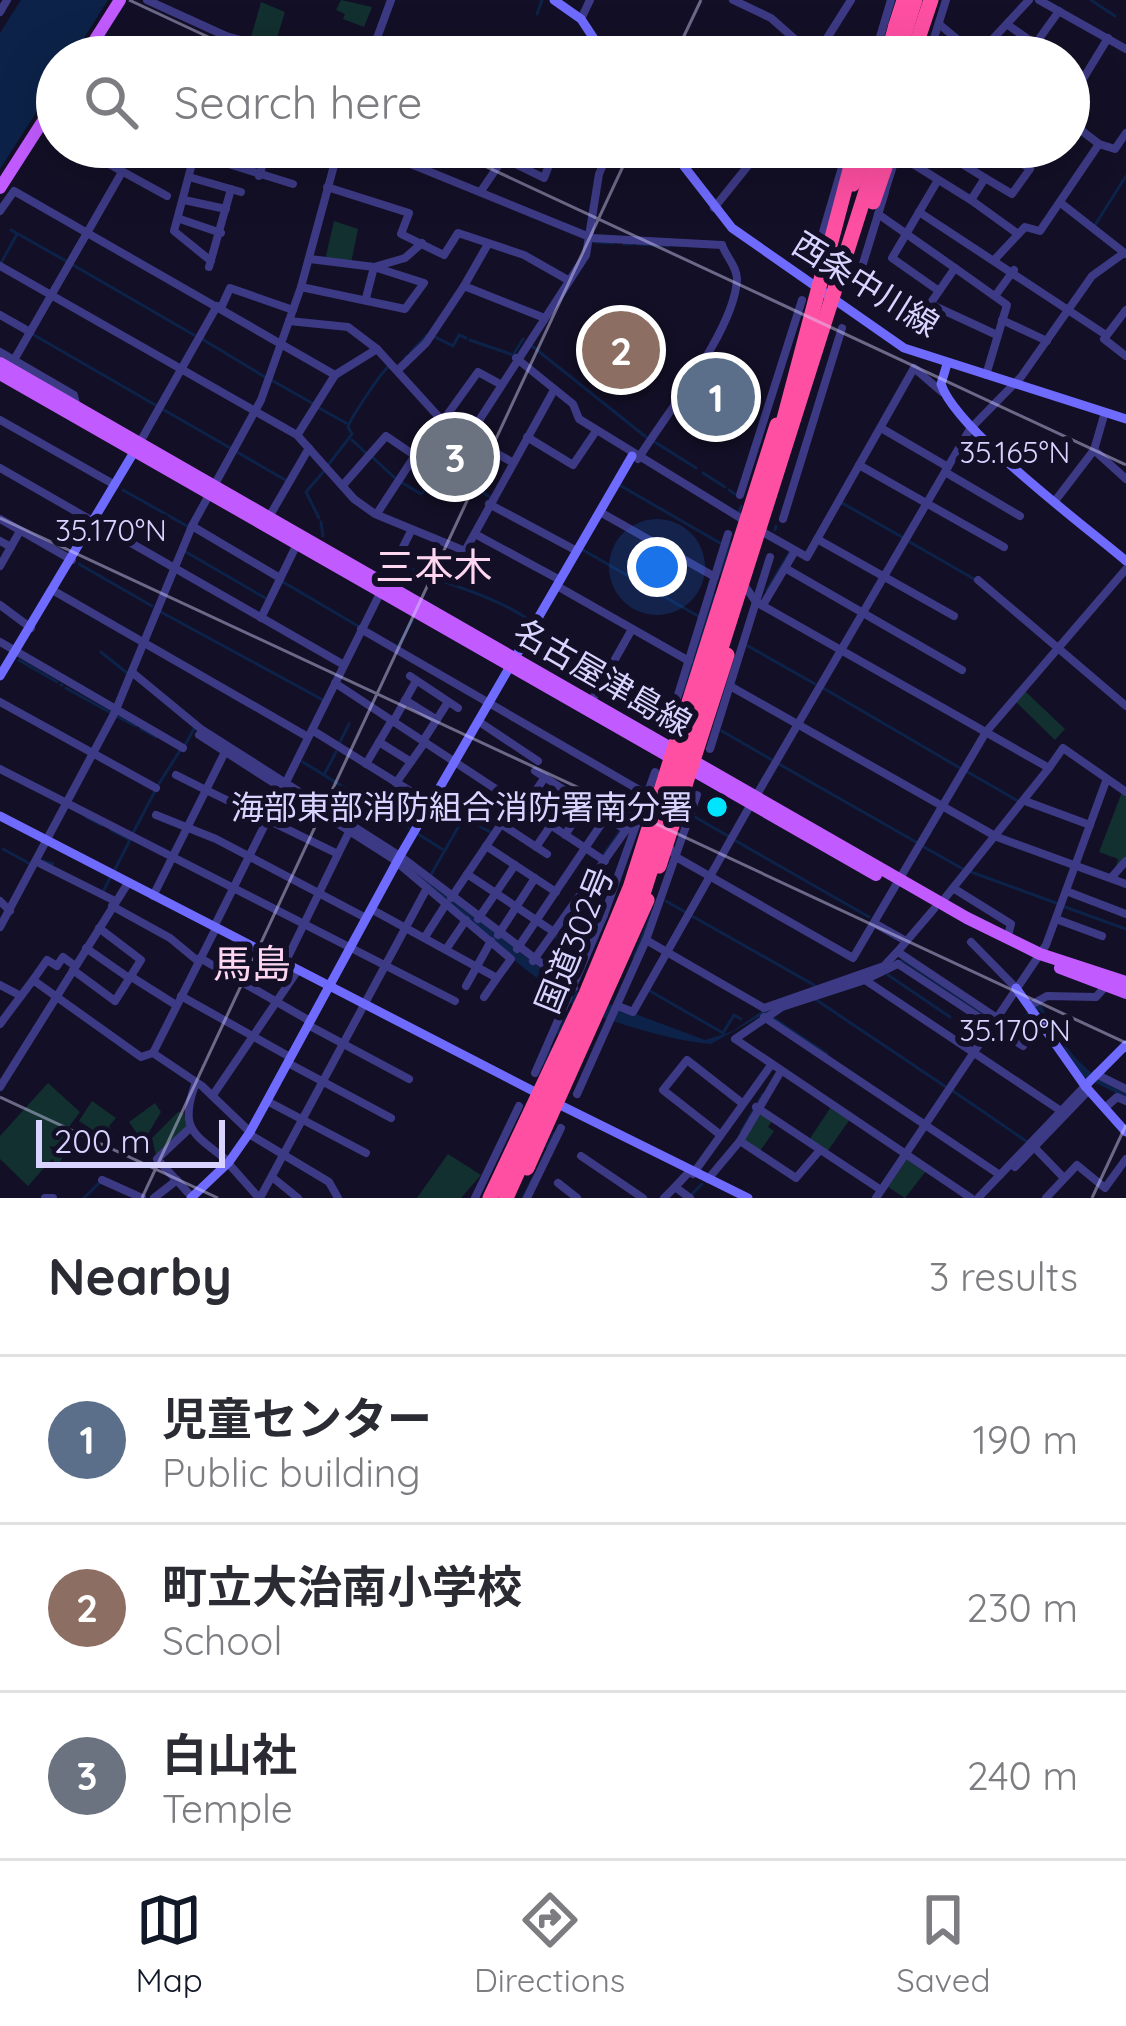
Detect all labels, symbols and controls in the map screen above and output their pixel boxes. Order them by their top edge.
search box [36,36,1090,168]
icon: search [78,69,144,135]
text: Search here [174,74,422,130]
street label: 西条中川線 [785,222,947,345]
pin: 2 [582,305,660,395]
pin: 1 [677,352,755,442]
pin: 3 [416,412,494,502]
text: 35.165°N [960,433,1070,471]
text: 35.170°N [55,511,167,549]
your location [627,537,687,597]
district label: 三本木 [375,542,493,591]
street label: 名古屋津島線 [507,609,699,744]
place label: 海部東部消防組合消防署南分署 [231,786,693,827]
marker: 海部東部消防組合消防署南分署 [704,794,730,820]
street label: 国道302号 [526,861,621,1019]
district label: 馬島 [213,939,291,988]
text: 35.170°N [959,1011,1071,1049]
scale bar [36,1114,225,1167]
text: 200 m [54,1120,151,1161]
text: Nearby [48,1244,232,1308]
text: 3 results [929,1252,1078,1301]
text: 児童センター [162,1390,432,1446]
text: 1 [79,1415,95,1464]
text: 190 m [972,1415,1078,1464]
text: Public building [162,1448,421,1497]
text: 町立大治南小学校 [162,1558,522,1614]
text: 2 [76,1583,98,1632]
text: 230 m [967,1583,1078,1632]
text: School [162,1616,282,1665]
text: 白山社 [162,1726,297,1782]
text: 3 [77,1751,97,1800]
text: 240 m [967,1751,1078,1800]
text: Temple [162,1784,293,1833]
tab: Map [136,1887,203,2000]
tab: Directions [474,1887,625,2000]
tab: Saved [896,1887,990,2000]

